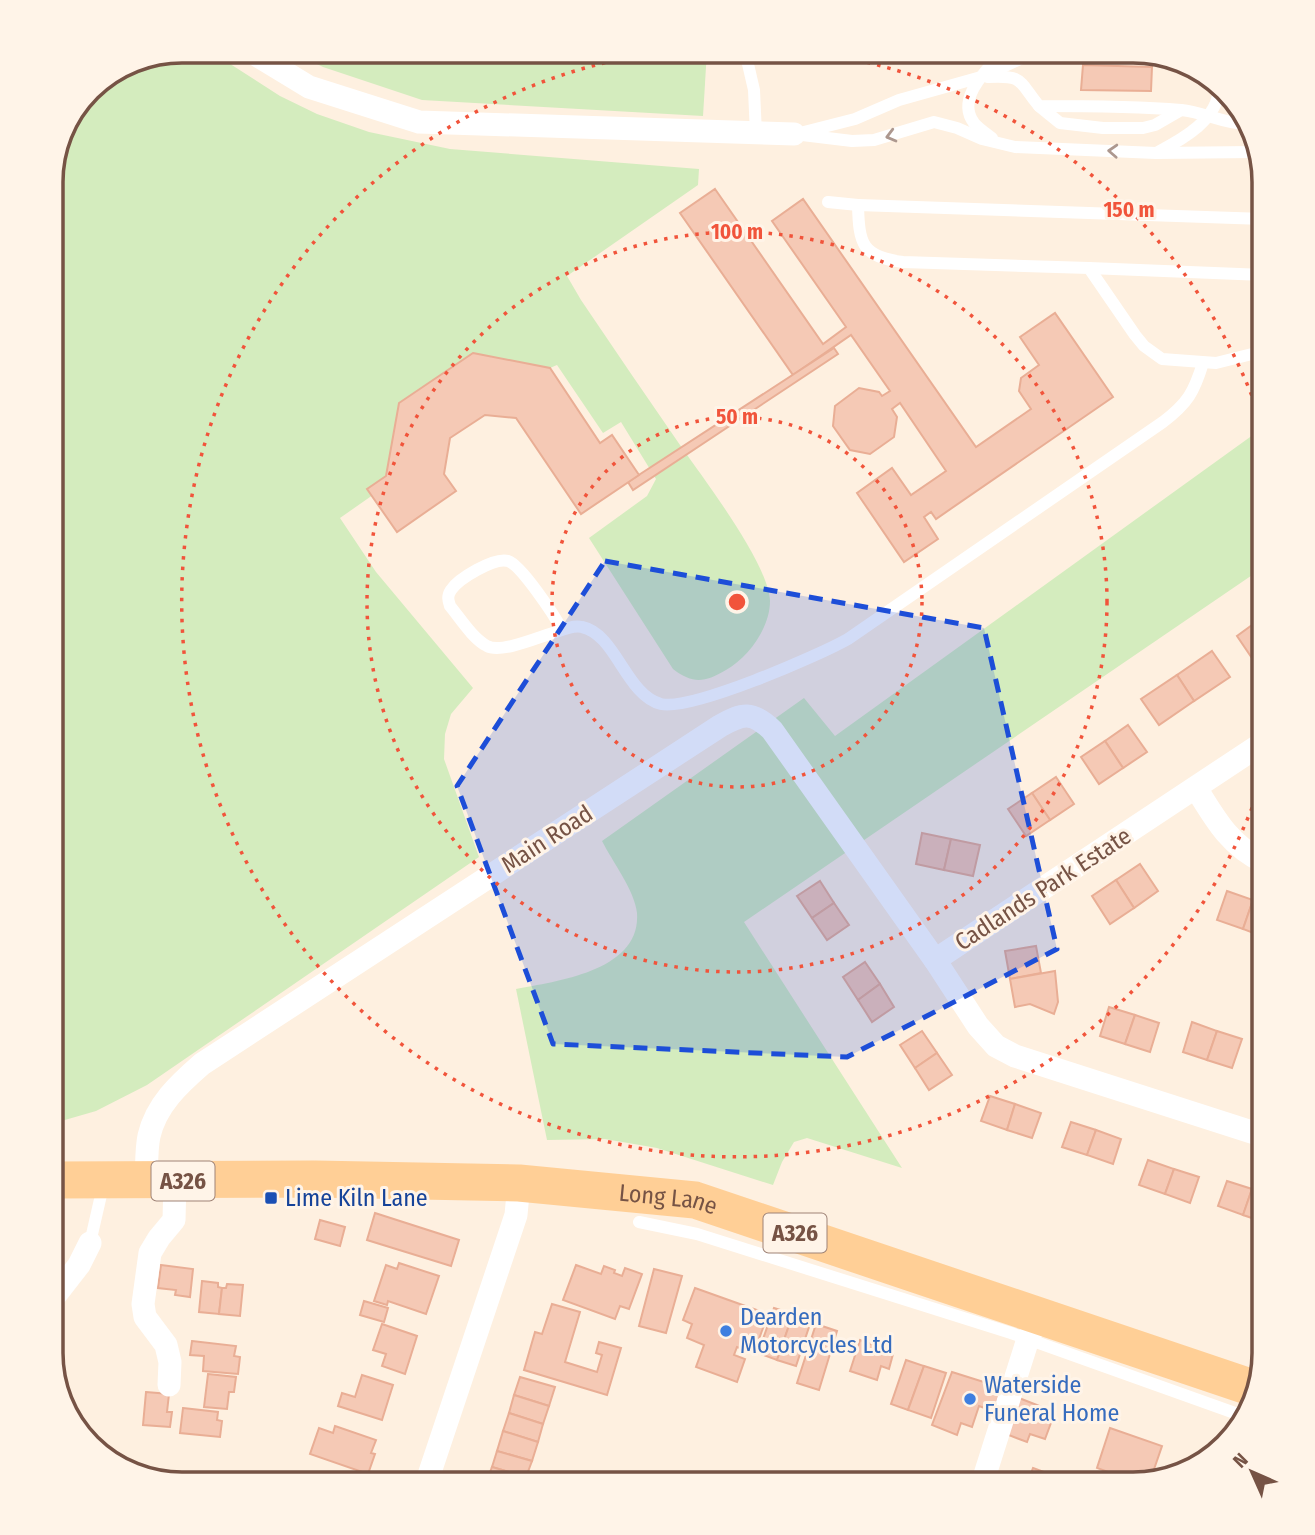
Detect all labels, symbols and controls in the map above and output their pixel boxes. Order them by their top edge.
one-way arrow [885,127,897,142]
one-way arrow [1107,144,1118,159]
text: 150 m [1103,197,1155,223]
text: 100 m [711,219,763,245]
text: 50 m [716,404,758,430]
centre of rings [725,590,749,614]
street label: Main Road [496,799,598,879]
street label: Cadlands Park Estate [950,822,1136,956]
road number: A326 [152,1162,214,1200]
street label: Long Lane [618,1179,721,1221]
place label: Lime Kiln Lane [285,1184,428,1212]
marker: Lime Kiln Lane [263,1190,279,1206]
road number: A326 [764,1214,826,1252]
place label: Dearden Motorcycles Ltd [740,1303,893,1359]
marker: Dearden Motorcycles Ltd [718,1323,734,1339]
place label: Waterside Funeral Home [984,1371,1119,1427]
marker: Waterside Funeral Home [962,1391,978,1407]
north arrow [1217,1437,1287,1507]
text: N [1228,1448,1252,1472]

